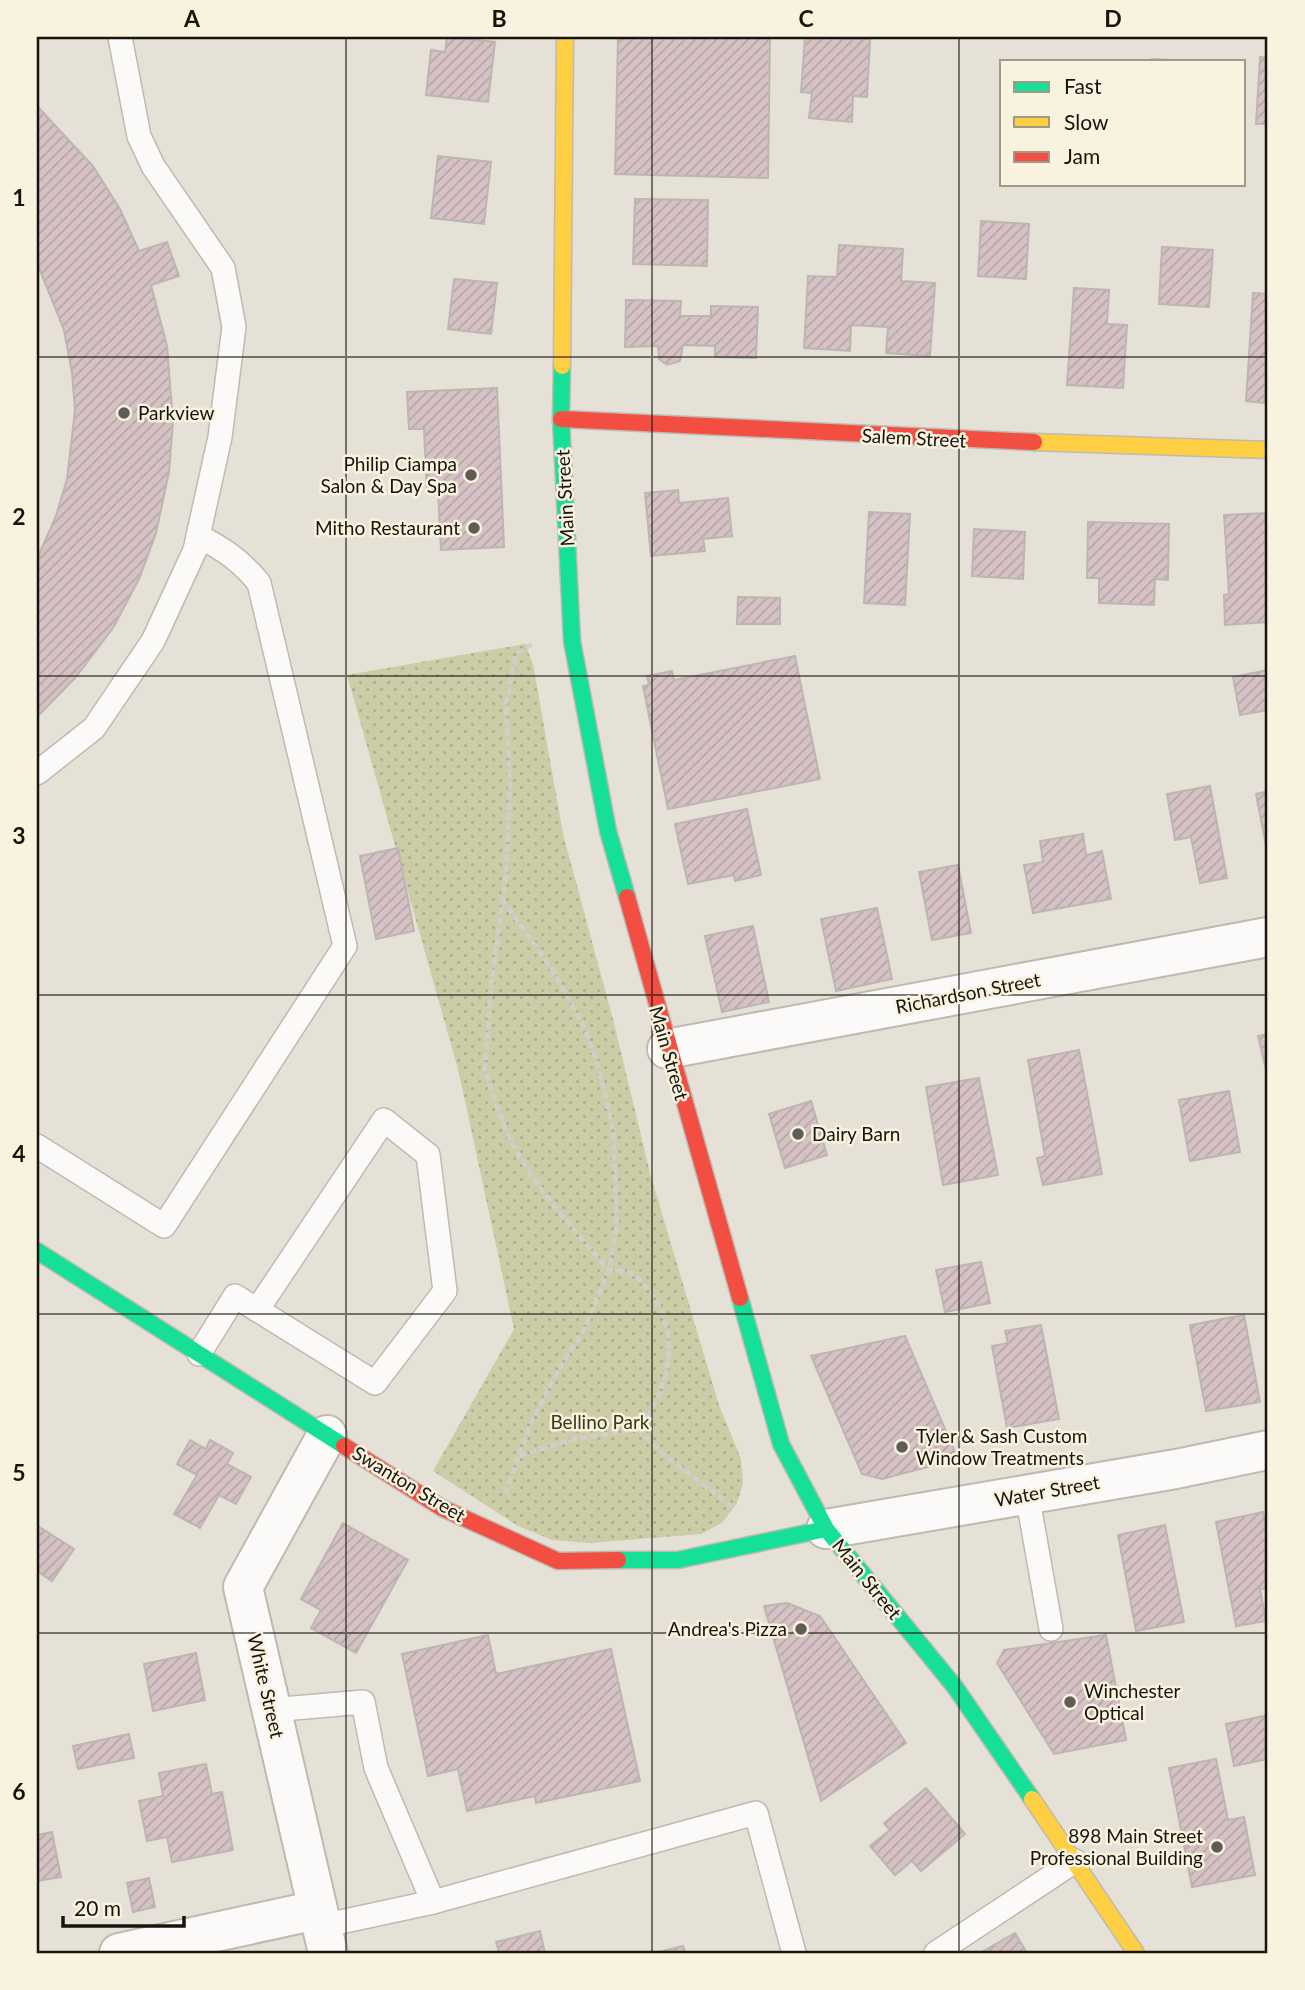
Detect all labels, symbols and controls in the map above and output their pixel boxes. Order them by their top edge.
text: A [183,4,201,32]
text: B [491,4,507,32]
text: C [798,4,814,32]
text: D [1104,4,1122,32]
legend [1000,60,1246,186]
text: Fast [1064,73,1102,98]
text: Slow [1064,109,1109,134]
text: Jam [1064,143,1100,168]
text: 1 [12,183,26,211]
place label: Parkview [138,401,214,424]
marker: Parkview [116,405,132,421]
street label: Salem Street [861,423,967,452]
street label: Main Street [550,449,579,547]
place label: Philip Ciampa Salon & Day Spa [320,452,457,497]
marker: Philip Ciampa Salon & Day Spa [463,467,479,483]
text: 2 [12,502,26,530]
place label: Mitho Restaurant [315,516,460,539]
marker: Mitho Restaurant [466,520,482,536]
text: 3 [12,821,26,849]
street label: Richardson Street [893,967,1042,1018]
street label: Main Street [645,1003,694,1103]
place label: Dairy Barn [812,1122,900,1145]
marker: Dairy Barn [790,1126,806,1142]
text: 4 [12,1139,26,1167]
park label: Bellino Park [550,1410,650,1433]
place label: Tyler & Sash Custom Window Treatments [916,1424,1088,1469]
marker: Tyler & Sash Custom Window Treatments [894,1439,910,1455]
street label: Swanton Street [349,1441,470,1526]
text: 5 [12,1458,26,1486]
street label: Water Street [993,1470,1101,1511]
street label: Main Street [828,1534,907,1624]
place label: Andrea's Pizza [668,1617,787,1640]
marker: Andrea's Pizza [793,1621,809,1637]
street label: White Street [243,1631,290,1741]
place label: Winchester Optical [1084,1679,1180,1724]
marker: Winchester Optical [1062,1694,1078,1710]
text: 6 [12,1777,26,1805]
place label: 898 Main Street Professional Building [1030,1824,1203,1869]
marker: 898 Main Street Professional Building [1209,1839,1225,1855]
scale bar [63,1885,184,1929]
text: 20 m [74,1895,121,1920]

